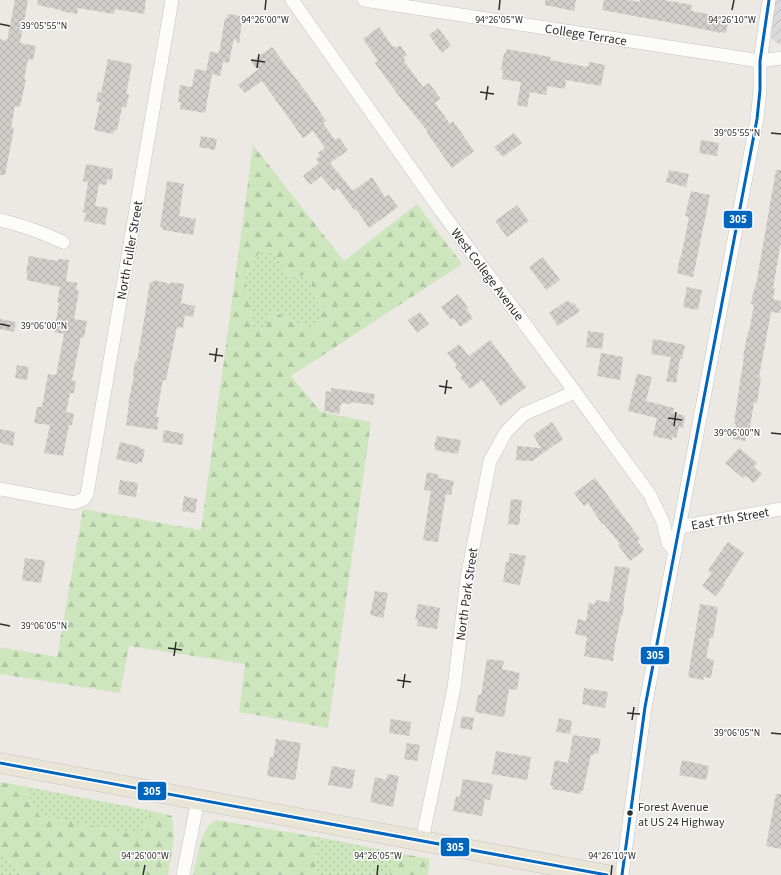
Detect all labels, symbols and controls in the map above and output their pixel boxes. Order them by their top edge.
text: 94°26'00"W [241,13,289,27]
text: 94°26'05"W [475,13,523,27]
text: 94°26'10"W [708,13,756,27]
text: 39°05'55"N [21,19,67,33]
street label: College Terrace [544,20,628,50]
text: 39°05'55"N [714,126,760,140]
street label: North Fuller Street [112,199,148,301]
line badge: 305 [723,210,753,229]
text: 305 [729,212,747,227]
street label: West College Avenue [446,225,528,325]
text: 39°06'00"N [21,319,67,333]
text: 39°06'00"N [714,426,760,440]
street label: East 7th Street [690,503,771,535]
street label: North Park Street [452,546,482,642]
text: 39°06'05"N [21,619,67,633]
line badge: 305 [640,646,670,665]
text: 305 [646,648,664,663]
text: 39°06'05"N [714,726,760,740]
line badge: 305 [137,781,167,801]
text: 305 [143,784,161,799]
place label: Forest Avenue at US 24 Highway [638,799,725,831]
marker: Forest Avenue at US 24 Highway [625,808,635,818]
line badge: 305 [440,837,470,857]
text: 305 [446,840,464,855]
text: 94°26'00"W [121,849,169,863]
text: 94°26'05"W [354,849,402,863]
text: 94°26'10"W [588,849,636,863]

